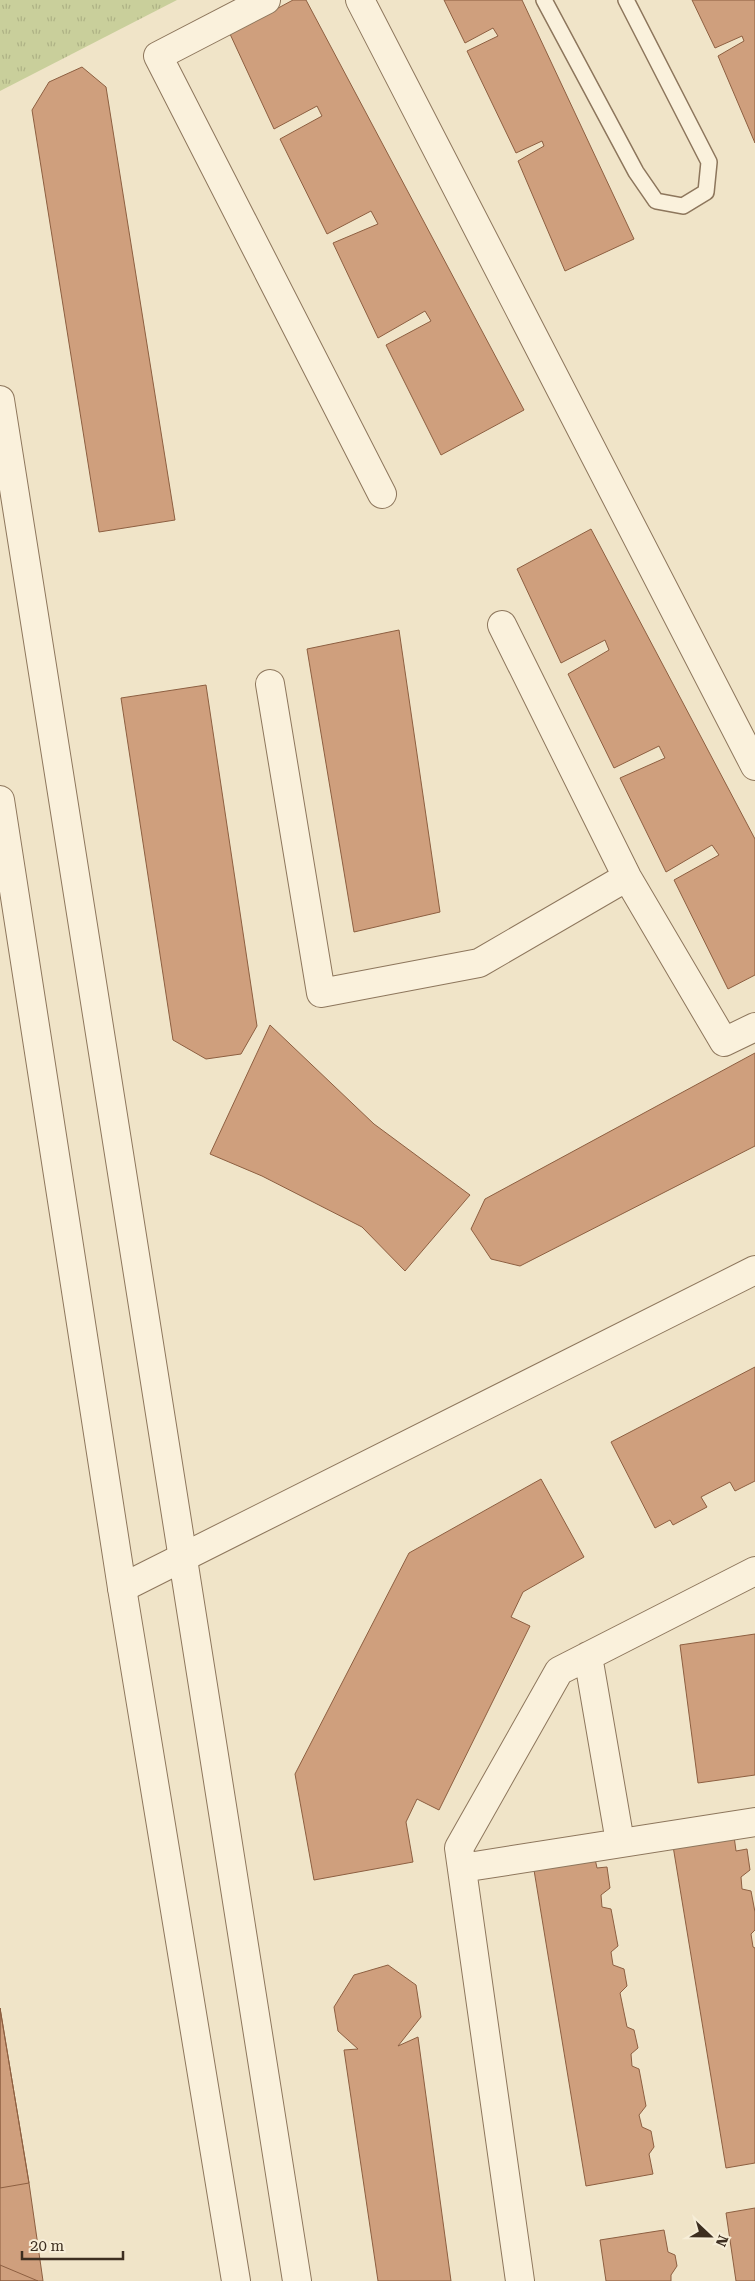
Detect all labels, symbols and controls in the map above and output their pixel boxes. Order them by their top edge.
north arrow [685,2211,735,2261]
scale bar [22,2228,124,2260]
text: N [713,2233,731,2249]
text: 20 m [30,2237,65,2255]

